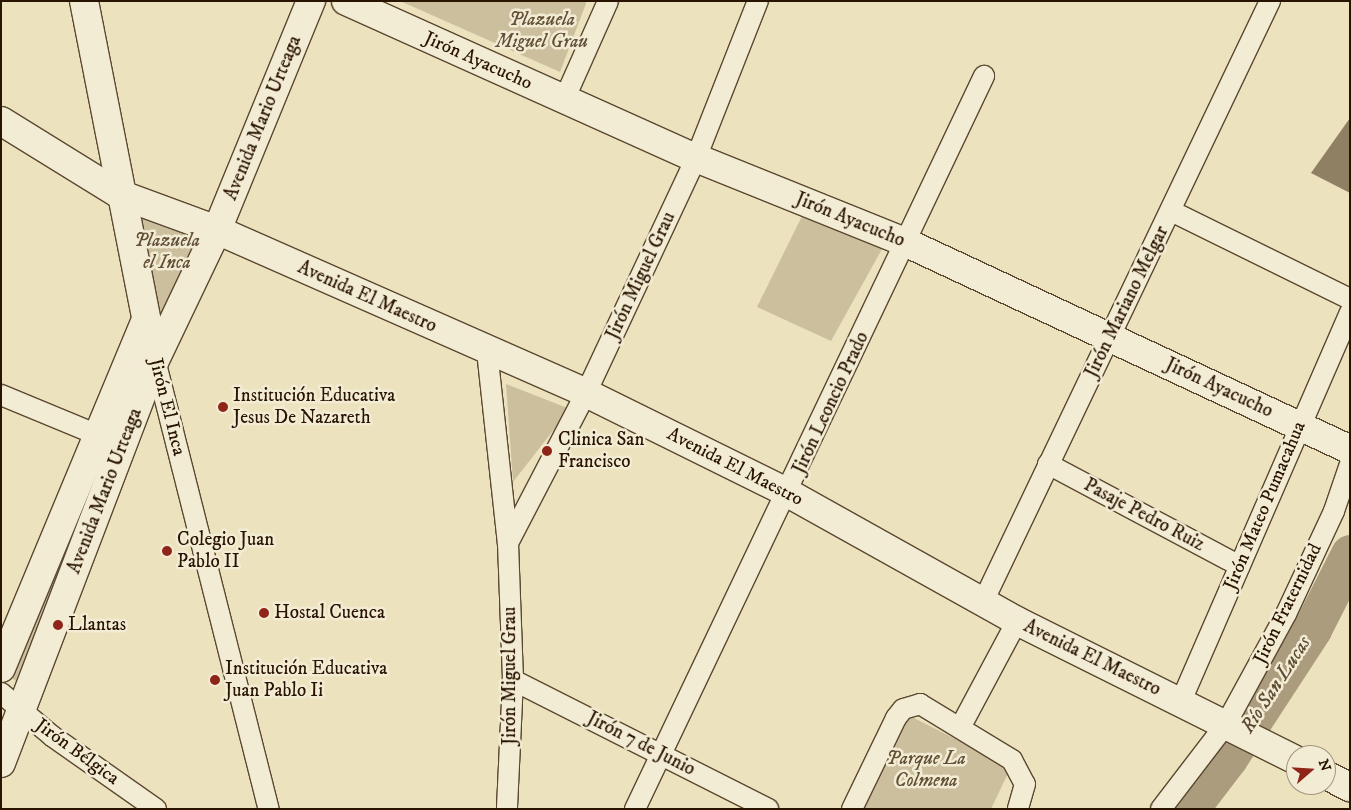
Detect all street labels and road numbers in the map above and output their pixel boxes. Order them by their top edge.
street label: Jirón Ayacucho [420,27,536,95]
street label: Avenida Mario Urteaga [220,32,306,204]
street label: Jirón Ayacucho [792,188,908,252]
street label: Jirón Miguel Grau [601,209,681,343]
street label: Jirón Mariano Melgar [1080,222,1174,382]
street label: Avenida El Maestro [294,256,440,338]
street label: Jirón Leoncio Prado [788,328,874,478]
street label: Jirón Ayacucho [1162,353,1276,423]
street label: Jirón El Inca [144,356,190,458]
street label: Avenida Mario Urteaga [63,405,147,577]
street label: Jirón Mateo Pumacahua [1219,418,1311,594]
street label: Avenida El Maestro [663,423,807,511]
street label: Pasaje Pedro Ruiz [1080,474,1208,556]
street label: Jirón Fraternidad [1249,540,1327,668]
street label: Jirón Miguel Grau [499,607,521,745]
street label: Avenida El Maestro [1020,615,1164,701]
street label: Jirón 7 de Junio [583,707,699,781]
street label: Jirón Bélgica [31,714,123,790]

